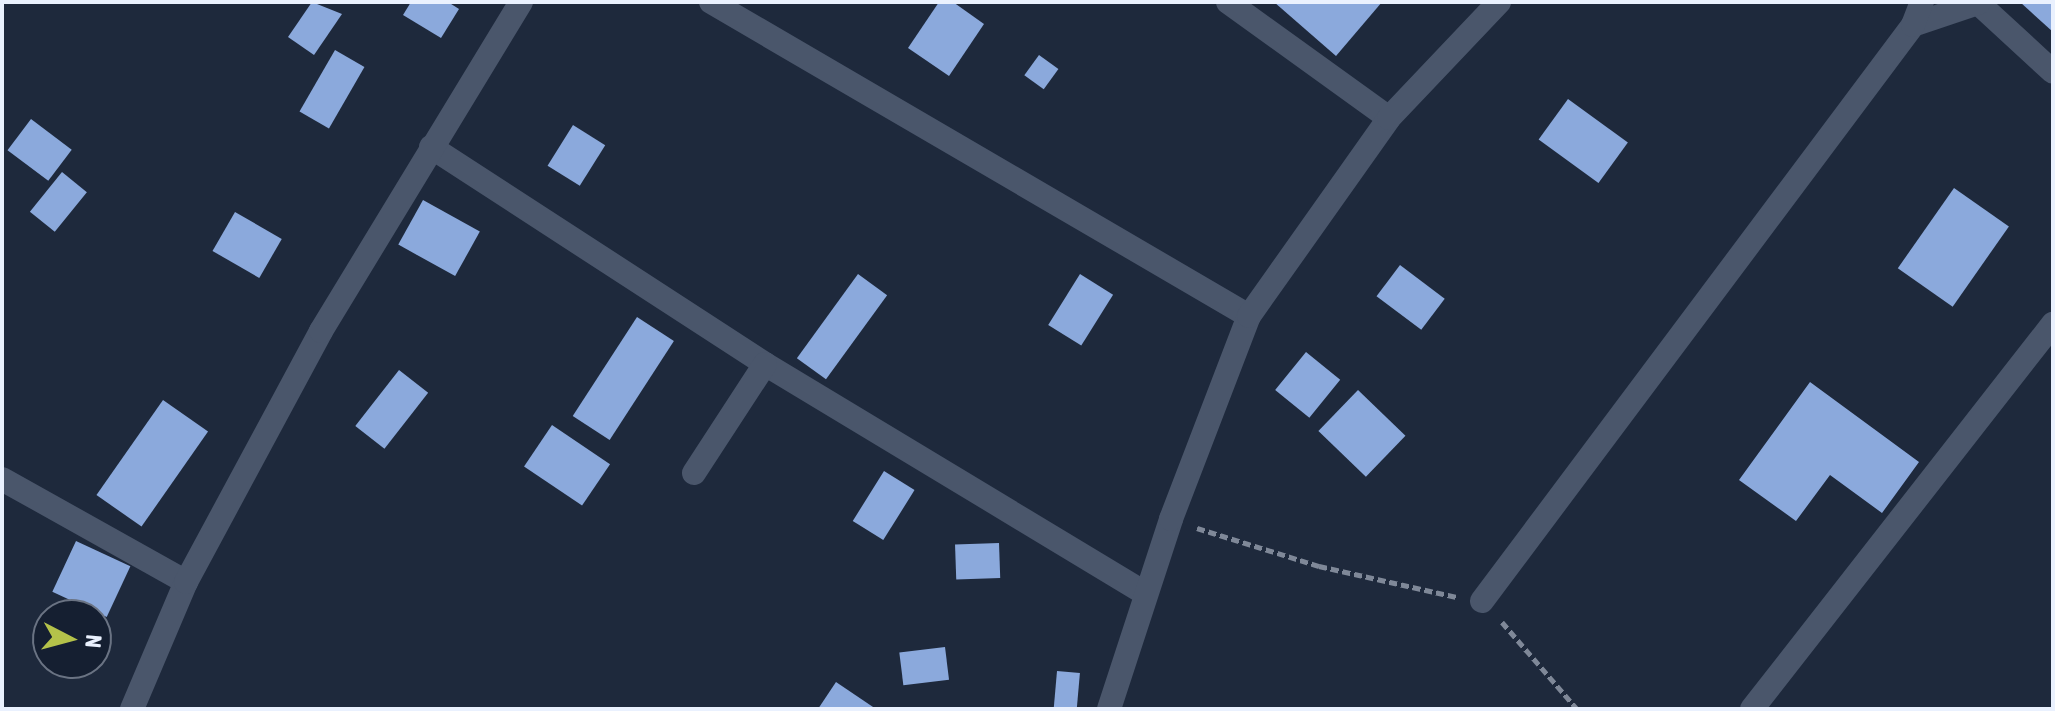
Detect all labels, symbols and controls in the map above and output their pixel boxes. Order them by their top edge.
north arrow [32,599,112,679]
text: N [80,633,107,649]

